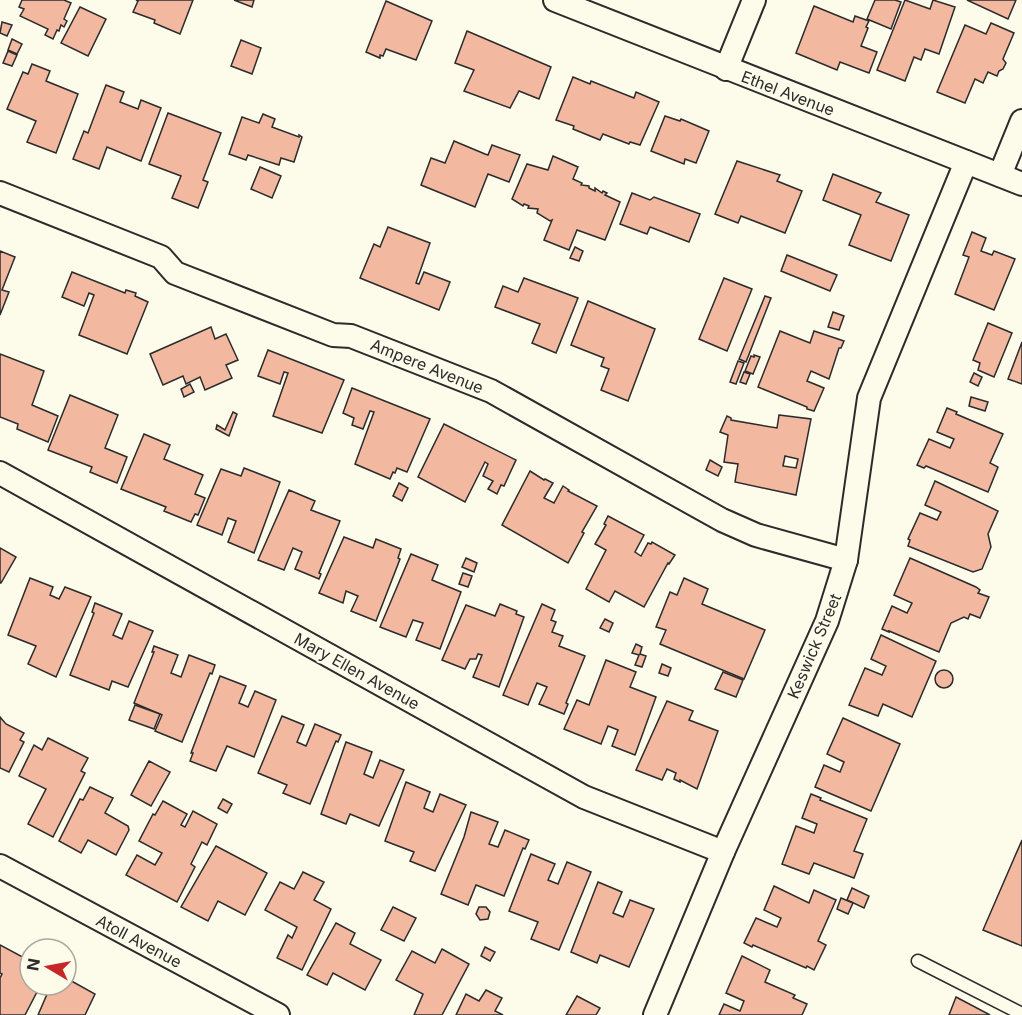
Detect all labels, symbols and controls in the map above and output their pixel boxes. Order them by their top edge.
street label: Ethel Avenue [739,66,837,120]
street label: Ampere Avenue [368,334,486,398]
street label: Keswick Street [783,590,845,702]
street label: Mary Ellen Avenue [291,628,423,714]
street label: Atoll Avenue [93,910,185,972]
north arrow [18,937,78,997]
text: N [22,957,44,972]

